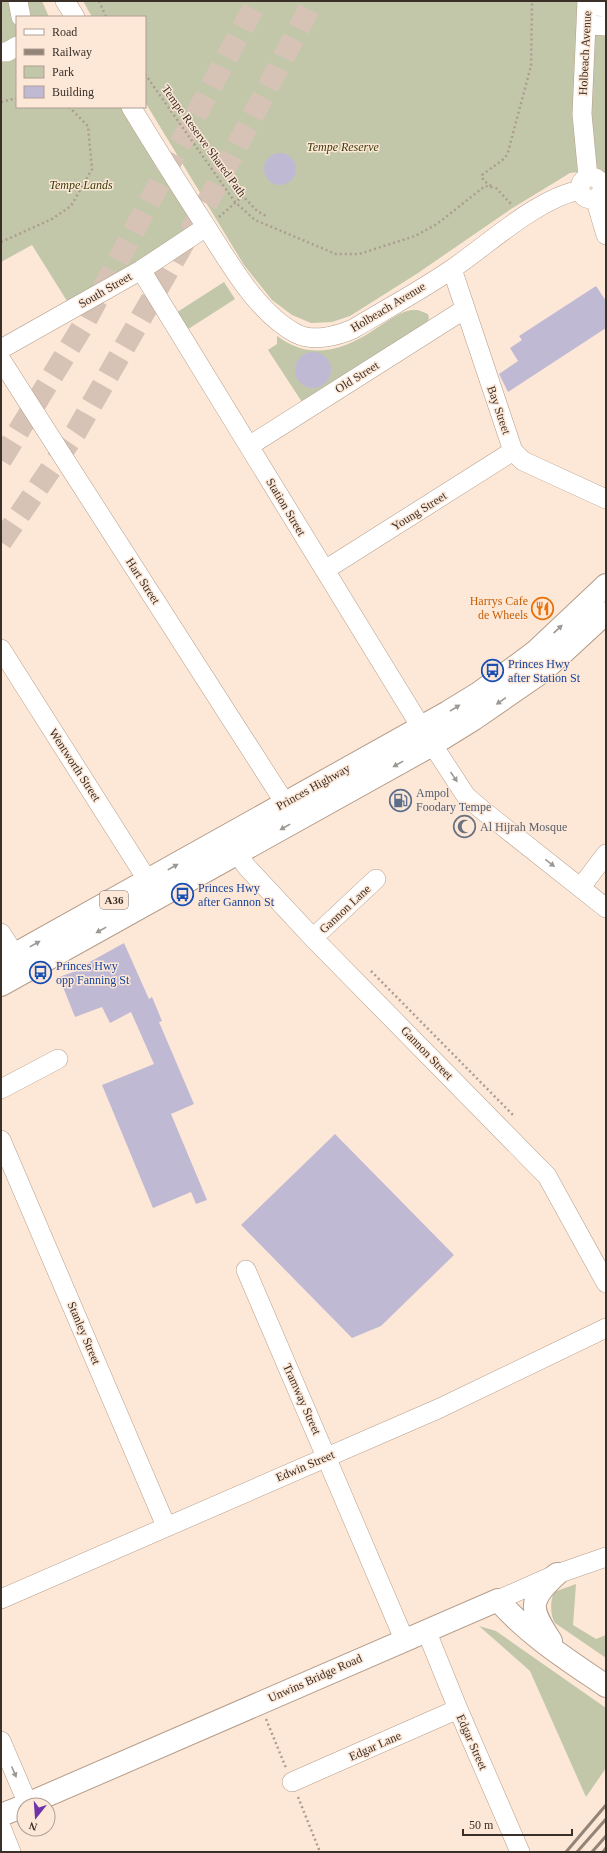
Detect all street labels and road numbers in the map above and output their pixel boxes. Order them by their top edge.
street label: Holbeach Avenue [576,10,594,96]
street label: Tempe Reserve Shared Path [159,82,249,200]
street label: South Street [76,269,135,311]
street label: Holbeach Avenue [348,279,428,335]
street label: Old Street [333,358,382,396]
street label: Bay Street [484,384,514,437]
street label: Station Street [263,476,309,539]
street label: Young Street [389,488,450,533]
street label: Hart Street [123,555,163,607]
street label: Wentworth Street [46,726,104,805]
street label: Princes Highway [274,761,352,813]
street label: Gannon Lane [316,882,374,936]
road number: A36 [100,891,128,909]
street label: Gannon Street [398,1023,456,1083]
street label: Stanley Street [64,1299,104,1367]
street label: Tramway Street [280,1361,324,1437]
street label: Edwin Street [274,1447,337,1485]
street label: Unwins Bridge Road [266,1651,364,1705]
street label: Edgar Street [453,1712,491,1773]
street label: Edgar Lane [347,1728,403,1764]

